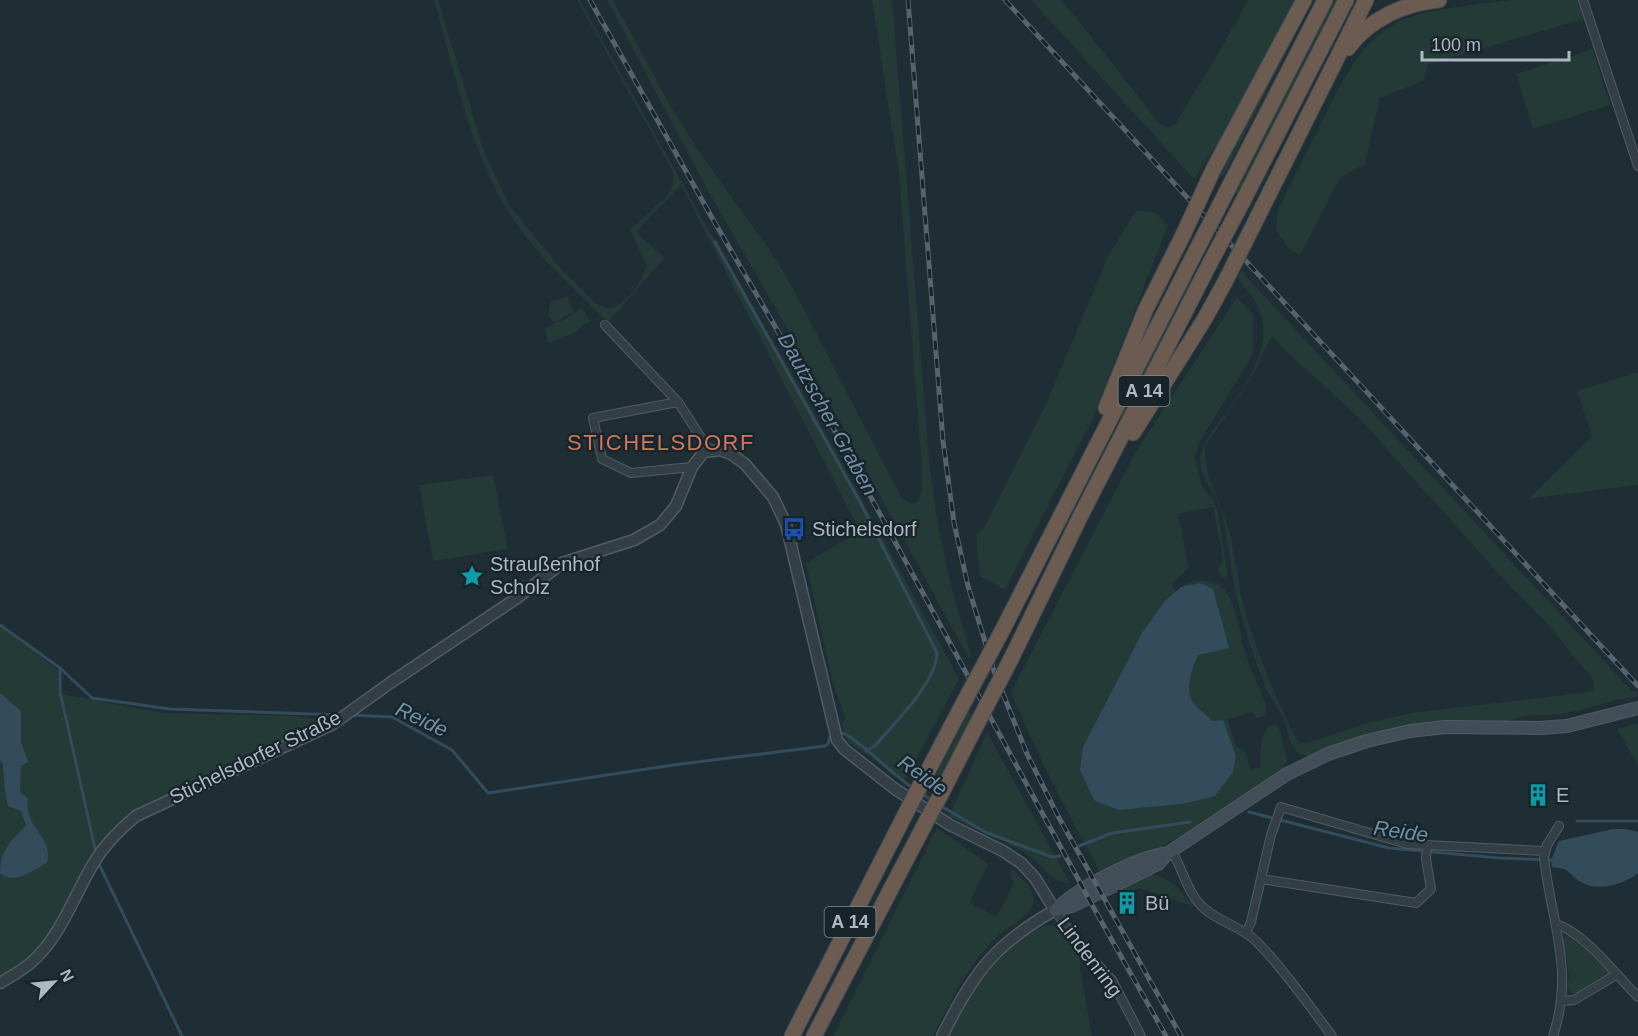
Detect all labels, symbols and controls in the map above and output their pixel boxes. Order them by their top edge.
scale bar [1422,24,1569,62]
text: 100 m [1431,35,1481,55]
water label: Dautzscher Graben [774,329,882,499]
road number: A 14 [1118,376,1170,406]
district label: STICHELSDORF [567,430,755,455]
bus stop icon: Stichelsdorf [781,516,807,542]
place label: Stichelsdorf [812,518,917,540]
place label: Straußenhof Scholz [490,553,601,598]
place icon: Straußenhof Scholz [459,563,485,589]
water label: Reide [392,697,452,741]
street label: Stichelsdorfer Straße [166,706,344,808]
water label: Reide [894,750,952,800]
building icon: E [1525,782,1551,808]
place label: E [1556,784,1569,806]
water label: Reide [1372,816,1430,846]
building icon: Bü [1114,890,1140,916]
place label: Bü [1145,892,1169,914]
road number: A 14 [824,907,876,937]
street label: Lindenring [1053,913,1127,1001]
north arrow [24,952,84,1012]
text: N [57,967,77,985]

